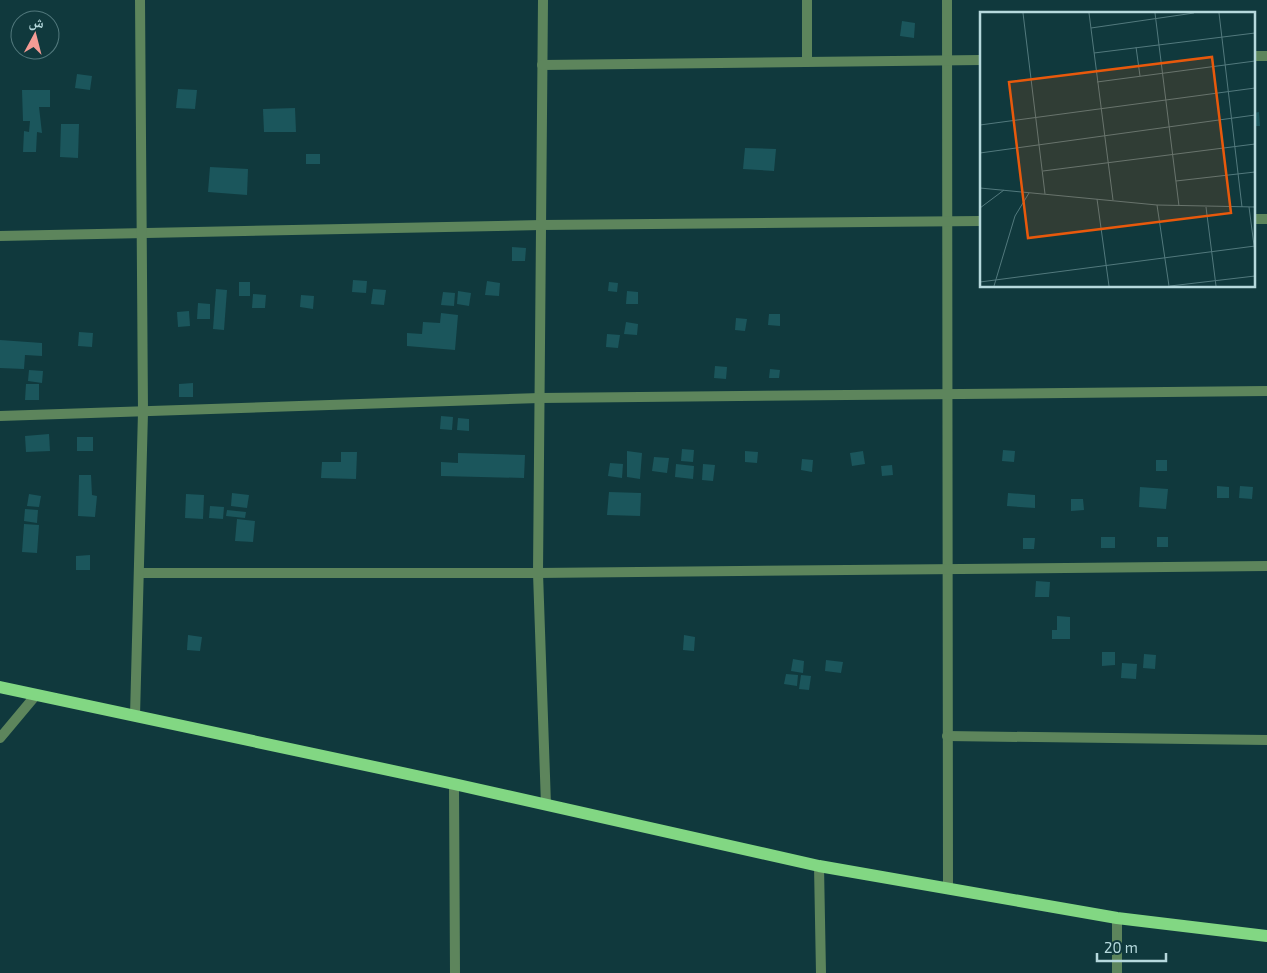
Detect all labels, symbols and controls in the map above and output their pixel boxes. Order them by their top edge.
north arrow [10,10,60,60]
text: ش [28,12,45,32]
inset map [980,12,1254,288]
scale bar [1097,930,1166,962]
text: 20 m [1104,938,1138,956]

